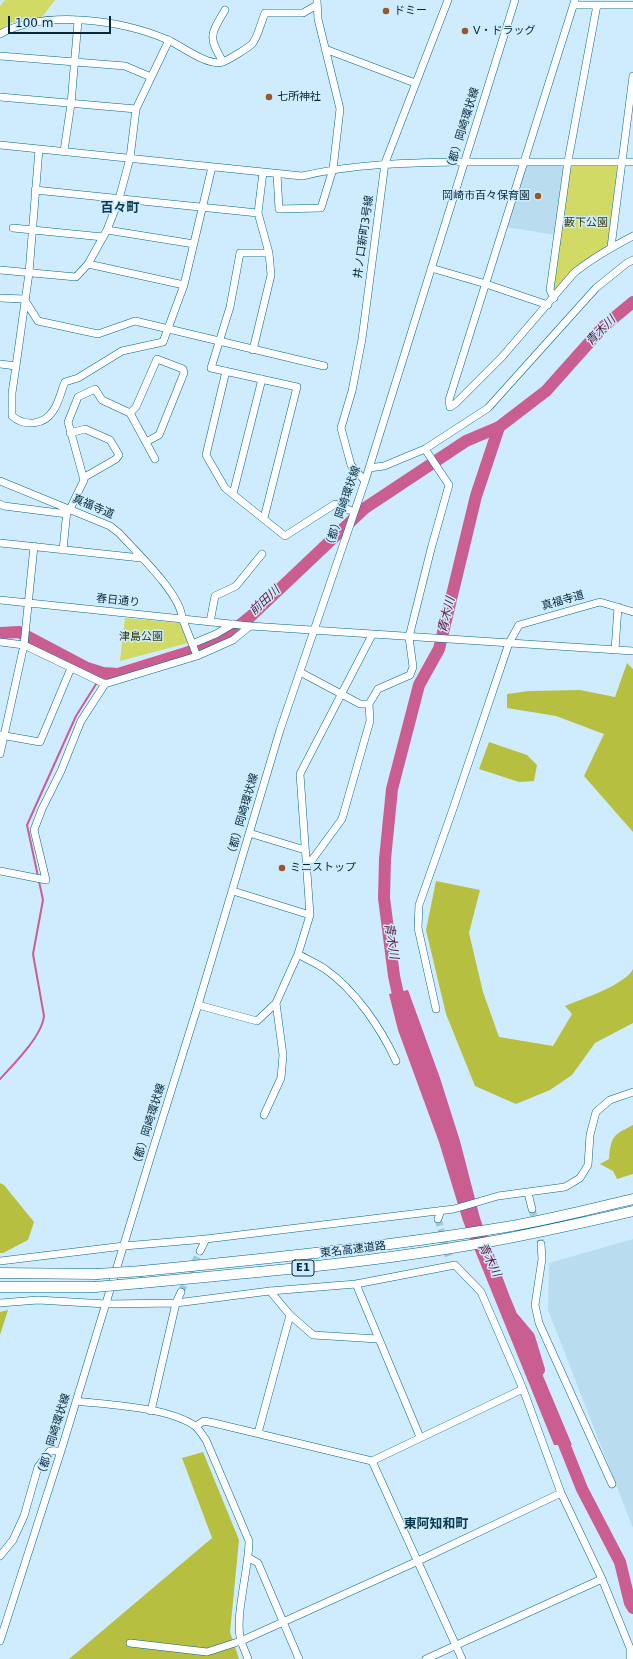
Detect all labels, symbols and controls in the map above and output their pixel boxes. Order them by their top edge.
place label: ドミー [394,4,427,18]
marker: ドミー [381,6,391,16]
scale bar [10,8,113,34]
text: 100 m [15,16,53,30]
place label: V・ドラッグ [473,24,536,38]
marker: V・ドラッグ [460,26,470,36]
street label: （都）岡崎環状線 [444,86,482,174]
place label: 七所神社 [277,90,321,104]
marker: 七所神社 [264,92,274,102]
place label: 岡崎市百々保育園 [442,189,530,203]
marker: 岡崎市百々保育園 [533,191,543,201]
street label: 井ノ口新町3号線 [352,194,376,280]
district label: 百々町 [101,201,139,217]
park label: 藪下公園 [564,216,608,230]
water label: 青木川 [583,313,619,349]
street label: （都）岡崎環状線 [322,464,364,552]
street label: 真福寺道 [70,492,116,522]
water label: 前田川 [247,583,283,619]
street label: 真福寺道 [540,589,586,613]
street label: 春日通り [95,592,141,610]
water label: 青木川 [436,596,458,634]
park label: 津島公園 [119,630,163,644]
street label: （都）岡崎環状線 [225,772,261,860]
place label: ミニストップ [290,861,356,875]
marker: ミニストップ [277,863,287,873]
water label: 青木川 [381,922,401,960]
street label: （都）岡崎環状線 [130,1082,168,1170]
street label: 東名高速道路 [319,1239,387,1261]
water label: 青木川 [475,1241,503,1279]
road number: E1 [292,1260,314,1276]
street label: （都）岡崎環状線 [35,1392,73,1480]
district label: 東阿知和町 [404,1517,468,1533]

